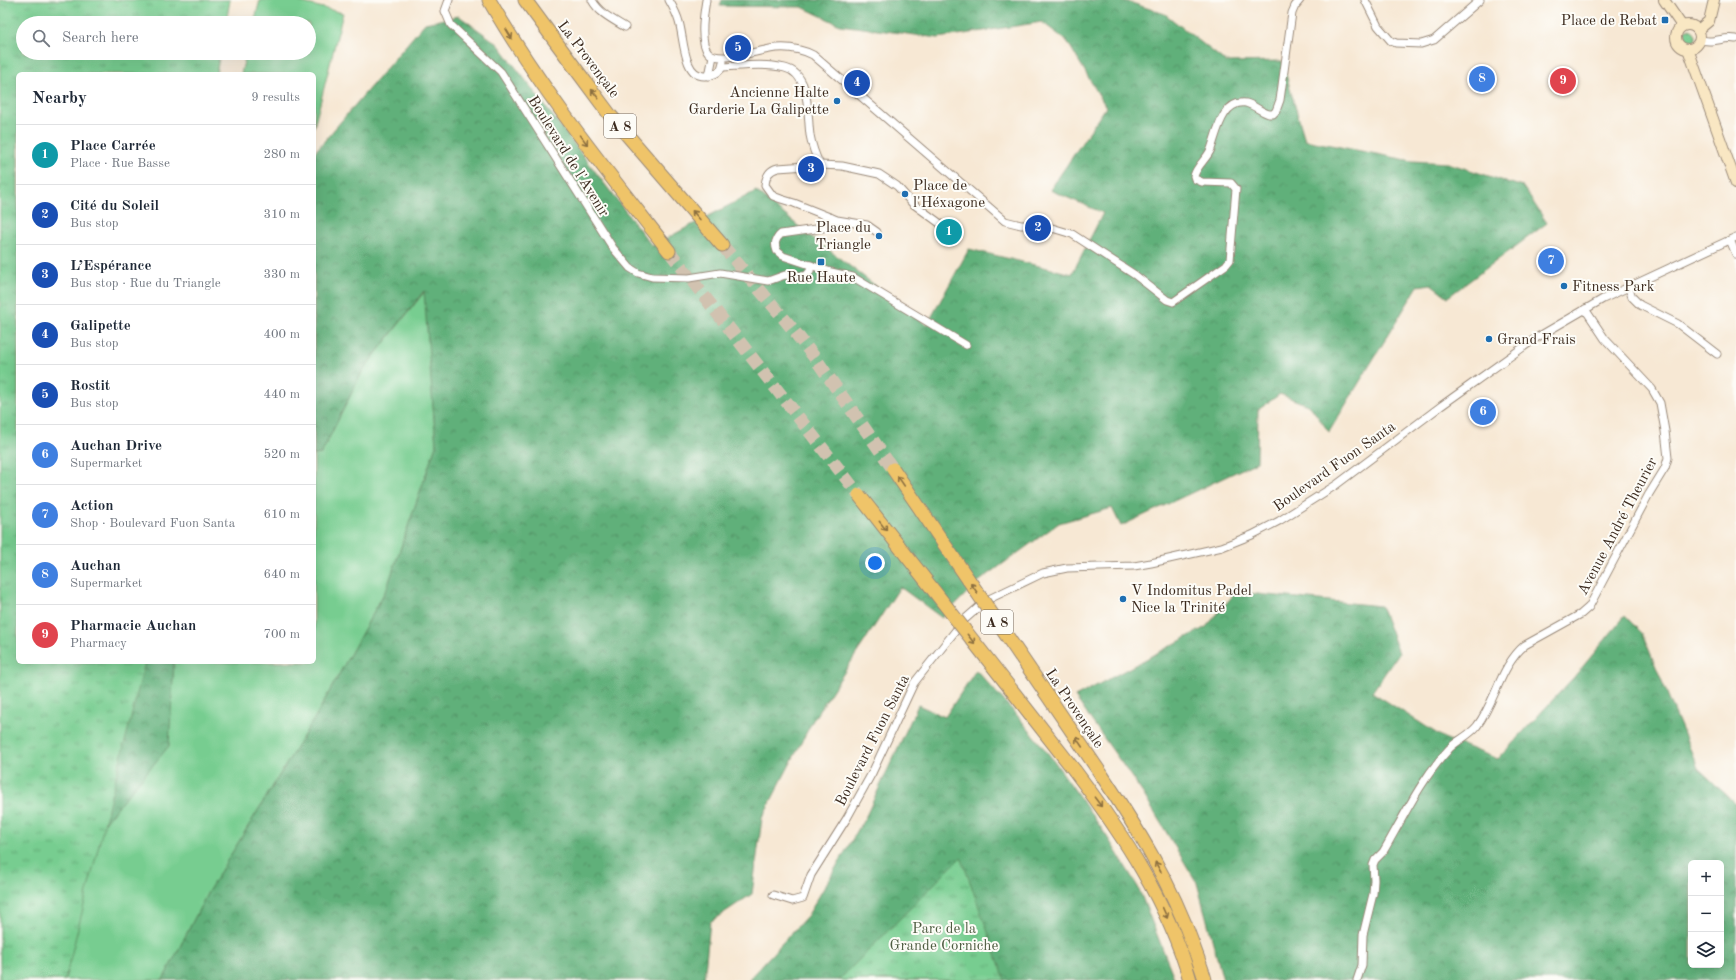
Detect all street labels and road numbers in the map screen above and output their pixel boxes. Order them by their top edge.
street label: La Provençale [554,19,622,101]
street label: Boulevard de l'Avenir [524,94,611,220]
road number: A 8 [604,114,636,138]
street label: Boulevard Fuon Santa [1271,419,1399,515]
street label: Avenue André Theurier [1576,455,1661,598]
road number: A 8 [981,610,1013,634]
street label: La Provençale [1042,667,1106,751]
street label: Boulevard Fuon Santa [834,672,913,809]

